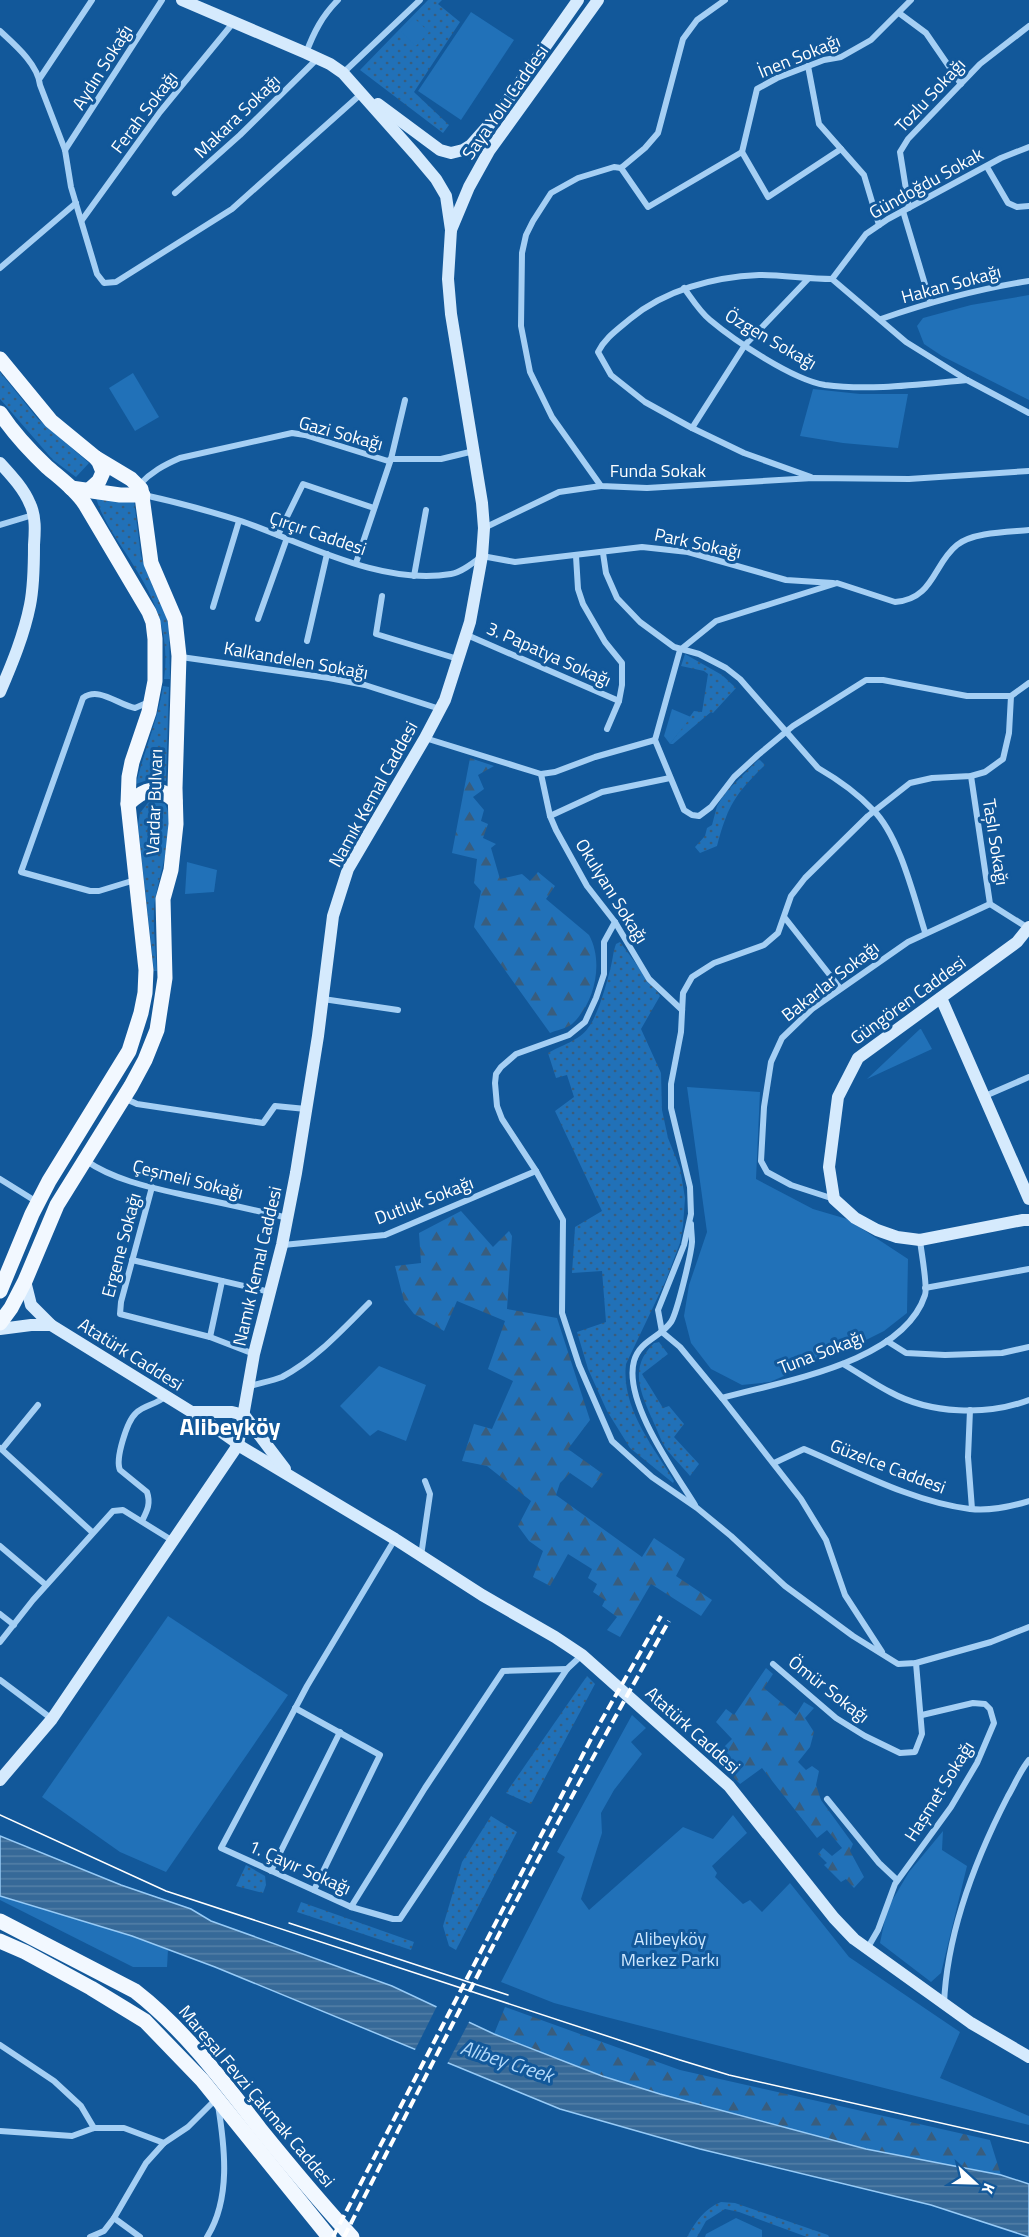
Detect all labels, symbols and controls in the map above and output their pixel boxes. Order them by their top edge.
street label: Aydın Sokağı [65,19,139,115]
street label: İnen Sokağı [754,27,844,85]
street label: Saya Yolu Caddesi [455,39,555,165]
street label: Tozlu Sokağı [888,52,972,138]
street label: Ferah Sokağı [104,65,184,159]
street label: Makara Sokağı [188,68,286,164]
street label: Gündoğdu Sokak [864,140,988,226]
street label: Hakan Sokağı [898,258,1004,310]
street label: Özgen Sokağı [720,302,822,376]
street label: Gazi Sokağı [296,409,386,457]
street label: Funda Sokak [610,457,707,484]
street label: Çırçır Caddesi [266,504,370,562]
street label: Park Sokağı [652,521,744,565]
street label: 3. Papatya Sokağı [482,614,616,694]
street label: Kalkandelen Sokağı [222,634,370,686]
street label: Namık Kemal Caddesi [322,716,424,872]
street label: Vardar Bulvarı [139,748,169,856]
street label: Taşlı Sokağı [976,797,1016,887]
street label: Okulyanı Sokağı [569,833,655,949]
street label: Bakarlar Sokağı [775,934,885,1028]
street label: Güngören Caddesi [845,949,971,1051]
street label: Çeşmeli Sokağı [130,1152,246,1206]
street label: Dutluk Sokağı [371,1169,477,1231]
street label: Namık Kemal Caddesi [225,1183,289,1349]
street label: Ergene Sokağı [94,1190,148,1300]
street label: Atatürk Caddesi [73,1311,189,1397]
street label: Tuna Sokağı [774,1323,868,1381]
district label: Alibeyköy [180,1408,280,1444]
street label: Güzelce Caddesi [826,1432,950,1500]
street label: Ömür Sokağı [783,1649,875,1729]
street label: Atatürk Caddesi [639,1680,747,1780]
street label: Haşmet Sokağı [897,1736,981,1846]
street label: 1. Çayır Sokağı [244,1832,356,1902]
park label: Alibeyköy Merkez Parkı [621,1925,719,1973]
street label: Mareşal Fevzi Çakmak Caddesi [172,1999,342,2193]
water label: Alibey Creek [457,2031,559,2091]
north arrow [945,2153,1005,2213]
text: K [976,2180,1002,2198]

